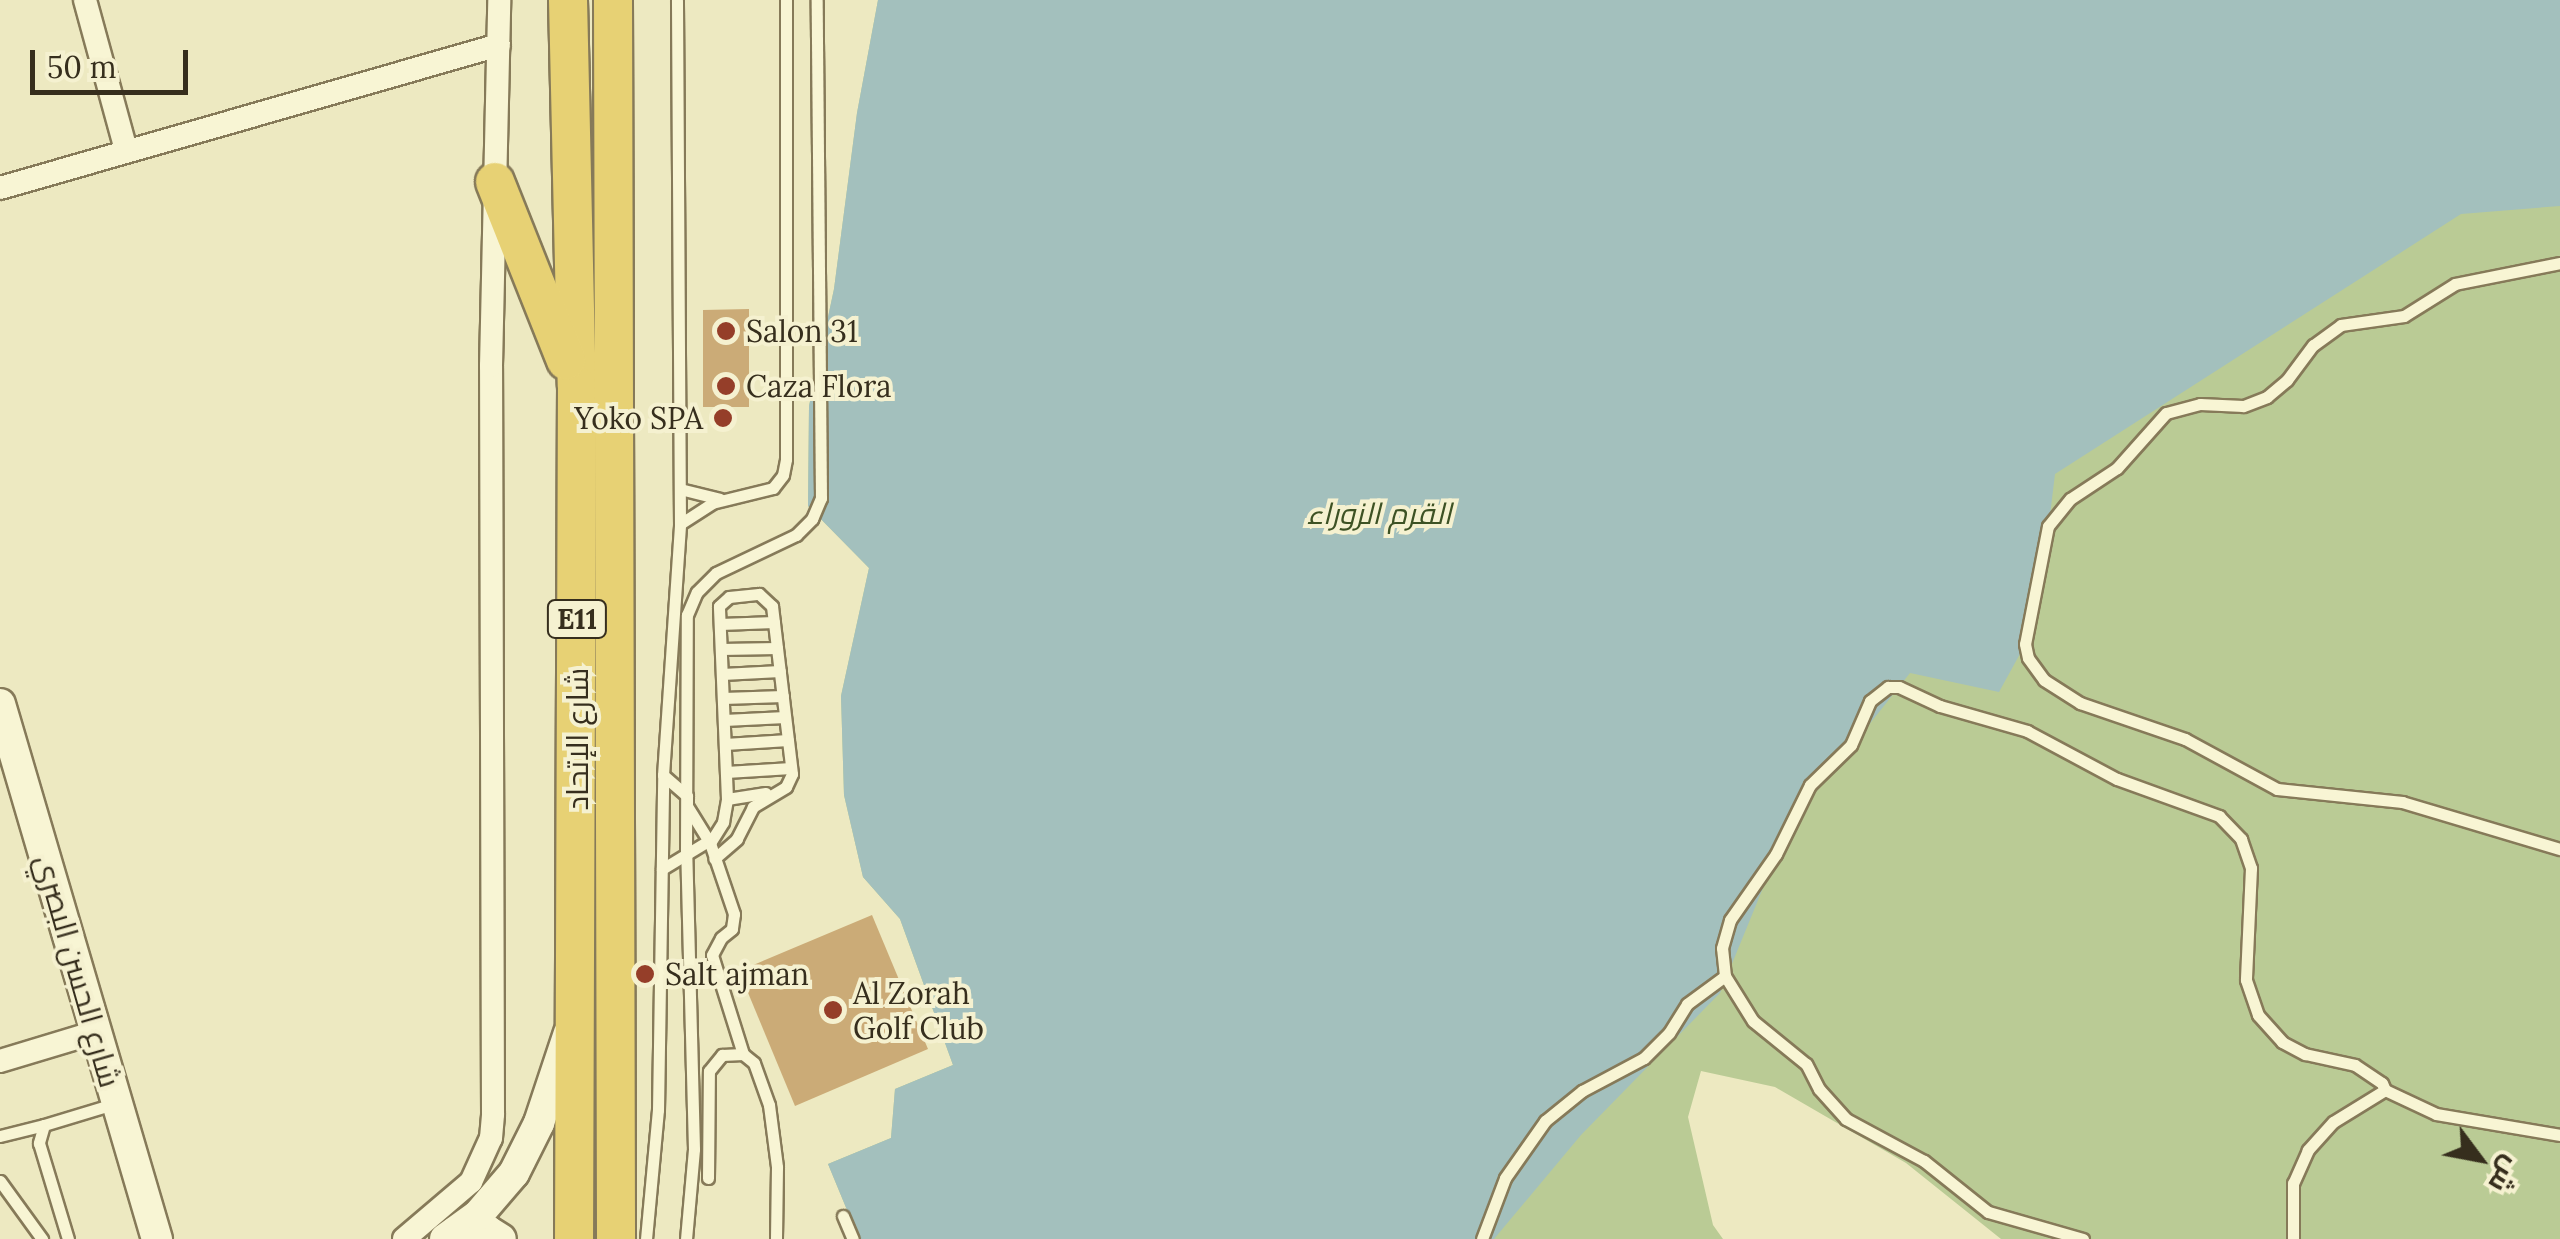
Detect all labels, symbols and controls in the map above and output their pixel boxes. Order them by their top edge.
scale bar [35,30,192,92]
text: 50 m [47,48,117,86]
place label: Salon 31 [746,313,858,349]
marker: Salon 31 [715,320,737,342]
place label: Caza Flora [746,368,892,404]
marker: Caza Flora [715,375,737,397]
place label: Yoko SPA [574,400,703,436]
marker: Yoko SPA [712,407,734,429]
park label: القرم الزوراء [1306,495,1452,531]
road number: E11 [544,596,610,642]
street label: شارع الإتحاد [559,668,595,810]
street label: شارع الحسن البصري [28,851,128,1091]
place label: Salt ajman [665,956,809,992]
marker: Salt ajman [634,963,656,985]
place label: Al Zorah Golf Club [853,975,984,1046]
marker: Al Zorah Golf Club [822,999,844,1021]
north arrow [2430,1109,2530,1209]
text: ش [2481,1150,2530,1200]

